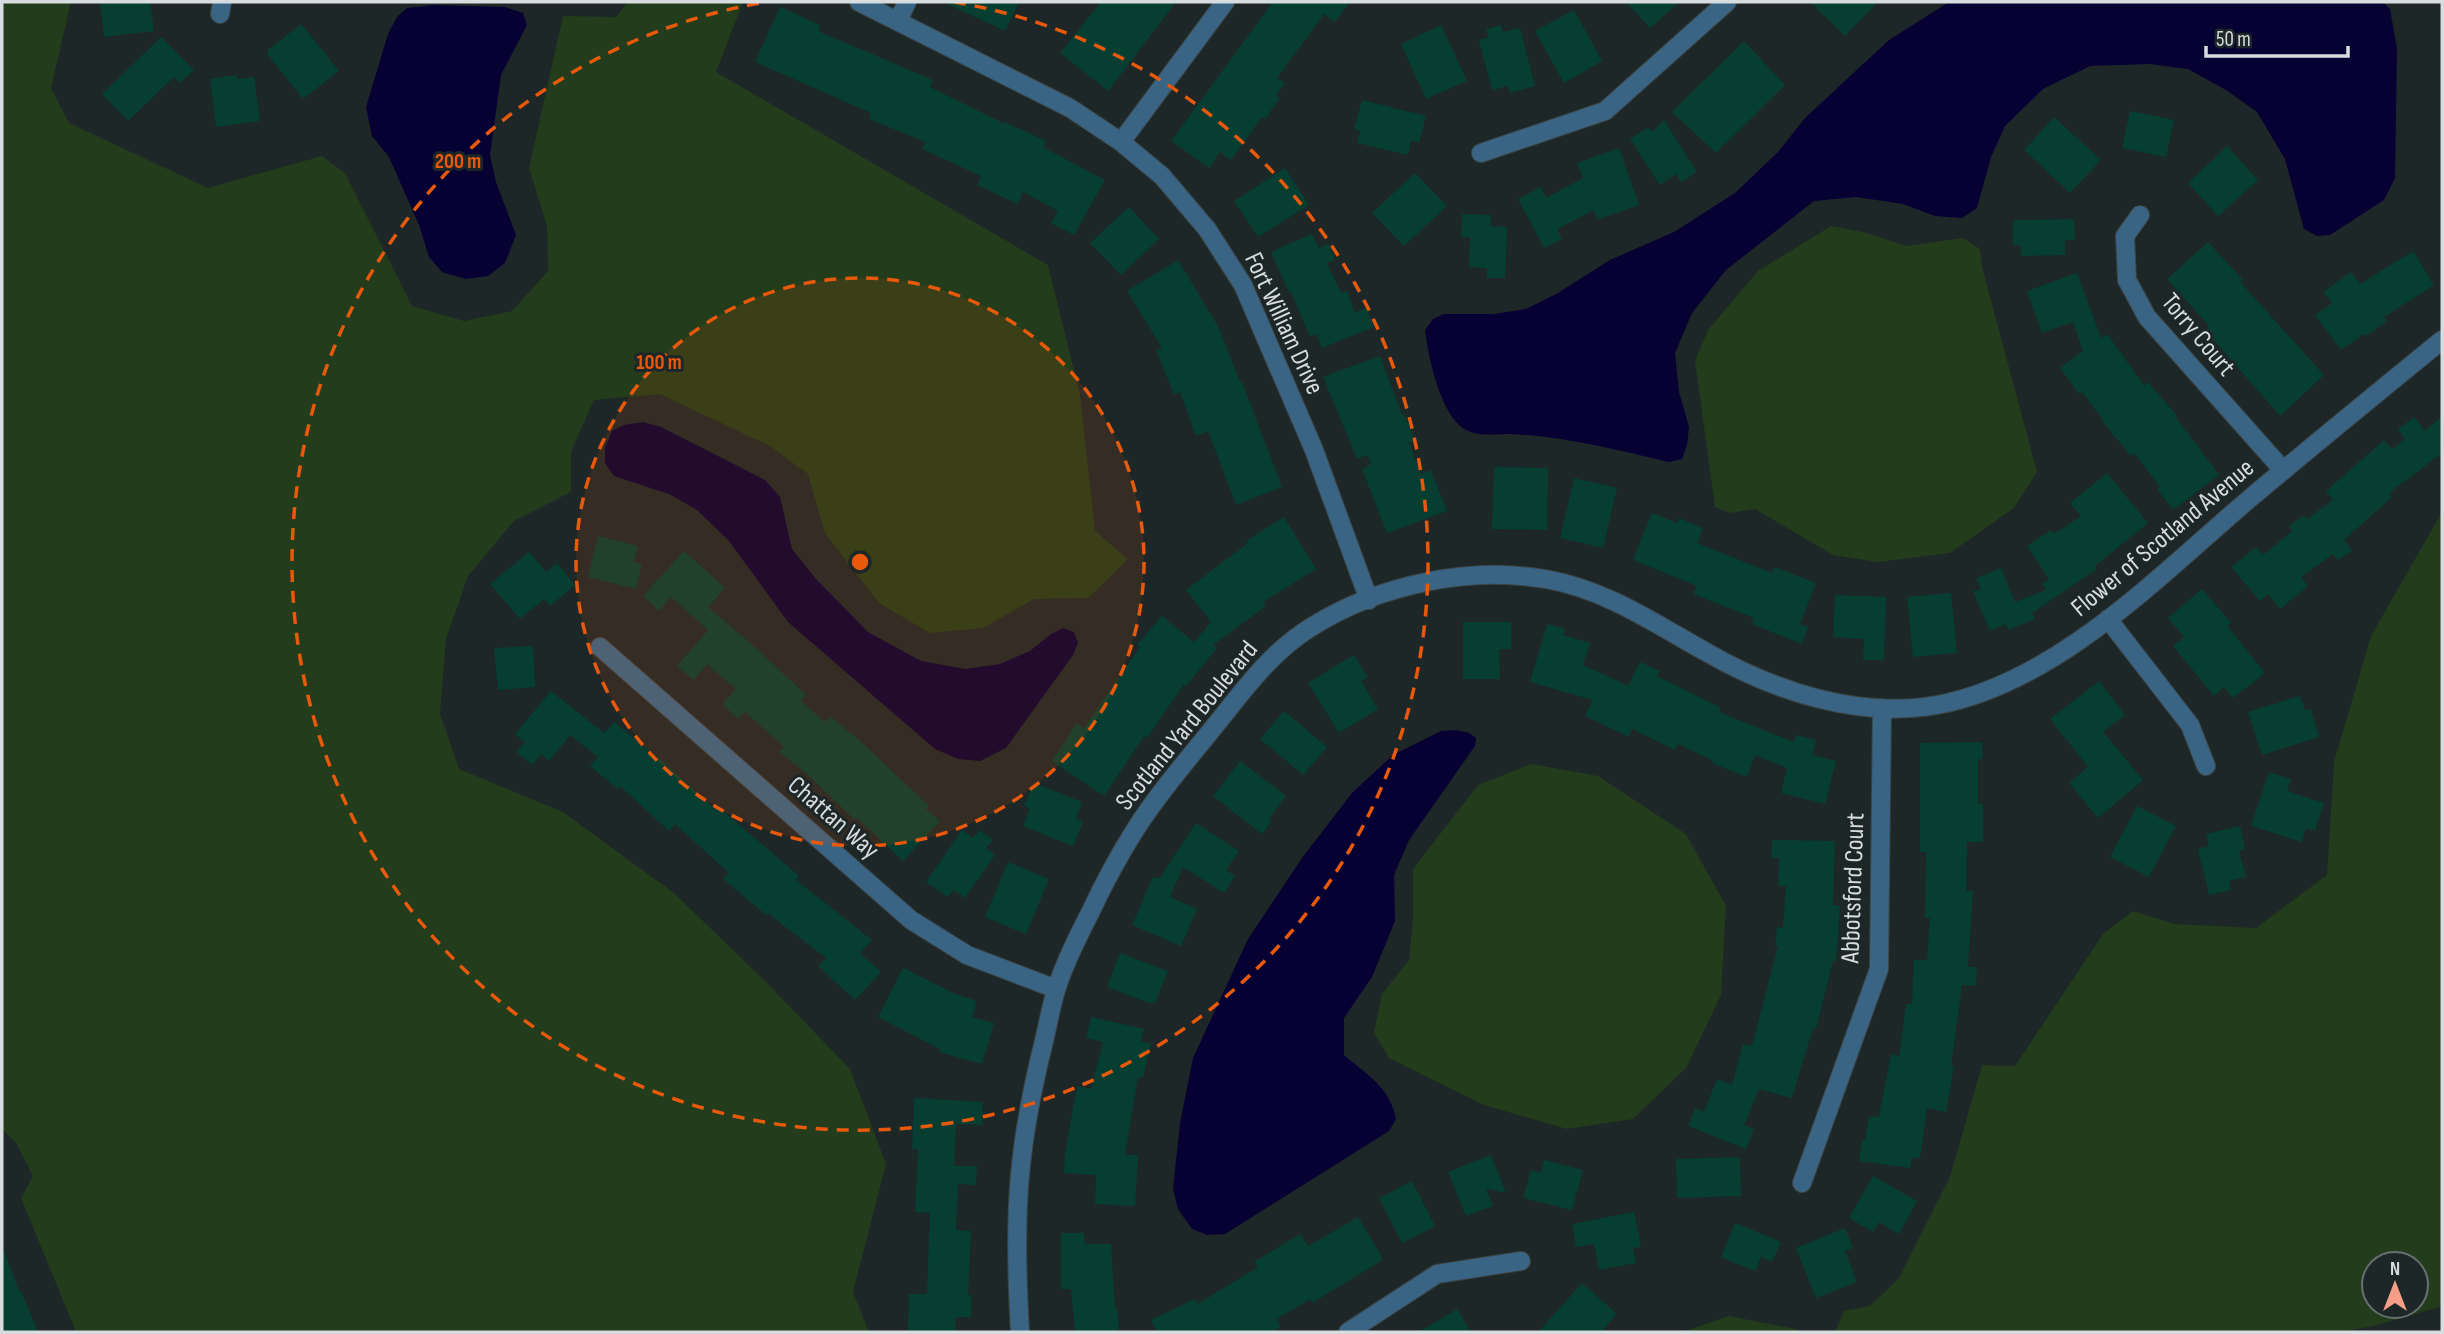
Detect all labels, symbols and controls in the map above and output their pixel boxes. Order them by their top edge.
scale bar [2206,14,2348,58]
text: 50 m [2216,27,2251,52]
text: 200 m [435,149,481,174]
street label: Fort William Drive [1237,248,1330,400]
street label: Torry Court [2154,287,2241,383]
text: 100 m [636,350,682,375]
street label: Flower of Scotland Avenue [2065,453,2261,624]
centre of rings [848,550,872,574]
street label: Scotland Yard Boulevard [1109,635,1265,817]
street label: Chattan Way [781,770,885,866]
street label: Abbotsford Court [1835,812,1872,965]
north arrow [2360,1250,2430,1320]
text: N [2390,1258,2400,1281]

